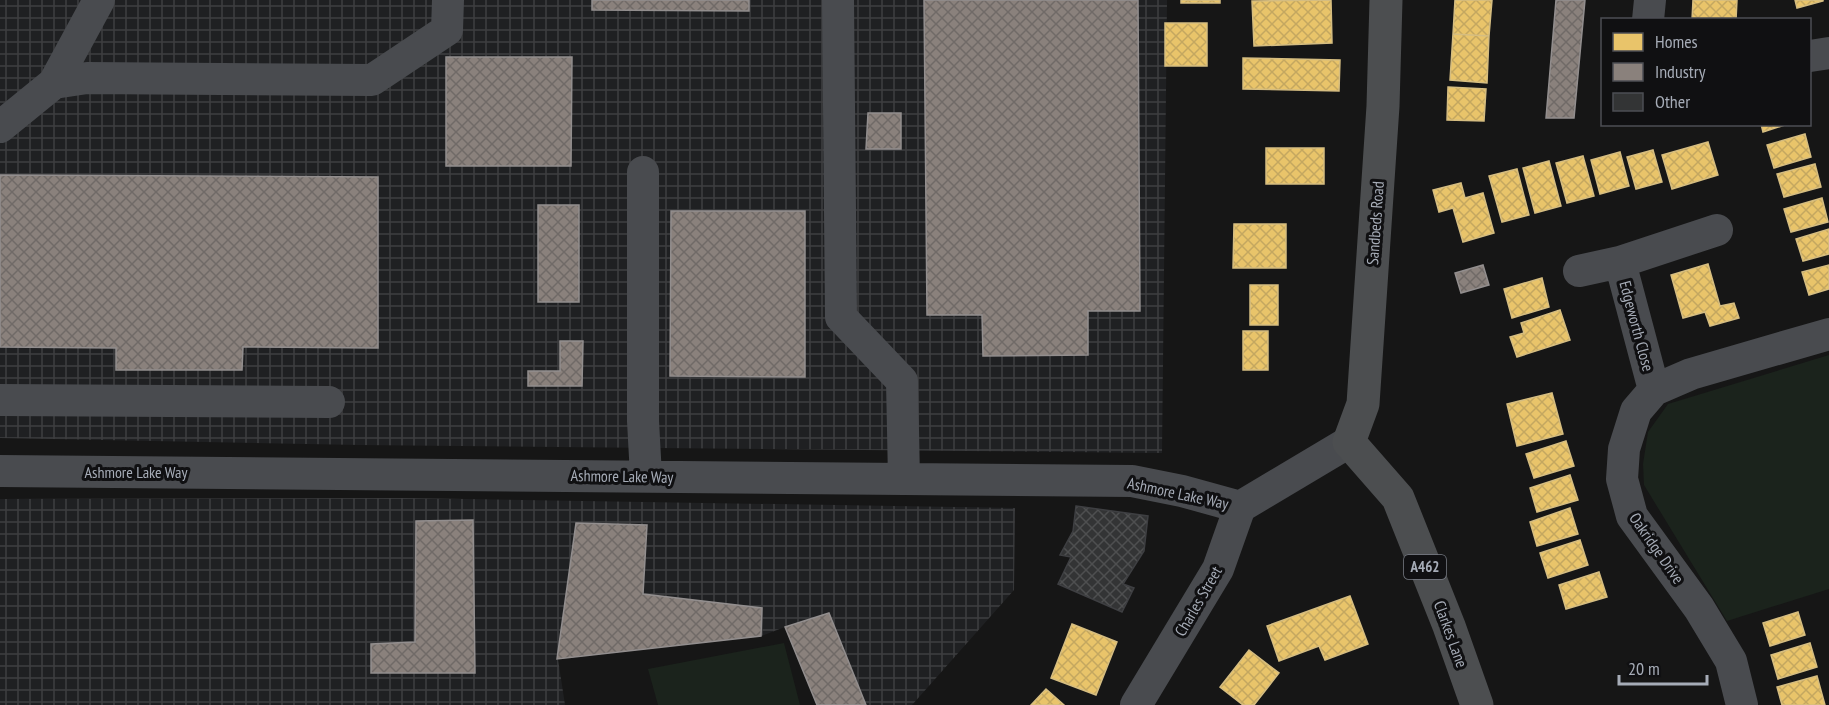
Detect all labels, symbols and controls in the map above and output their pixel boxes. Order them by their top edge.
legend [1601,18,1811,126]
text: Homes [1655,30,1698,53]
text: Industry [1655,60,1706,83]
text: Other [1655,90,1690,113]
street label: Sandbeds Road [1362,180,1388,265]
street label: Edgeworth Close [1615,279,1659,373]
street label: Ashmore Lake Way [85,462,187,482]
street label: Ashmore Lake Way [570,465,674,487]
street label: Ashmore Lake Way [1126,473,1230,513]
street label: Oakridge Drive [1625,509,1689,587]
road number: A462 [1404,555,1446,579]
street label: Charles Street [1170,562,1226,640]
street label: Clarkes Lane [1430,598,1472,670]
scale bar [1619,648,1708,686]
text: 20 m [1628,657,1660,680]

